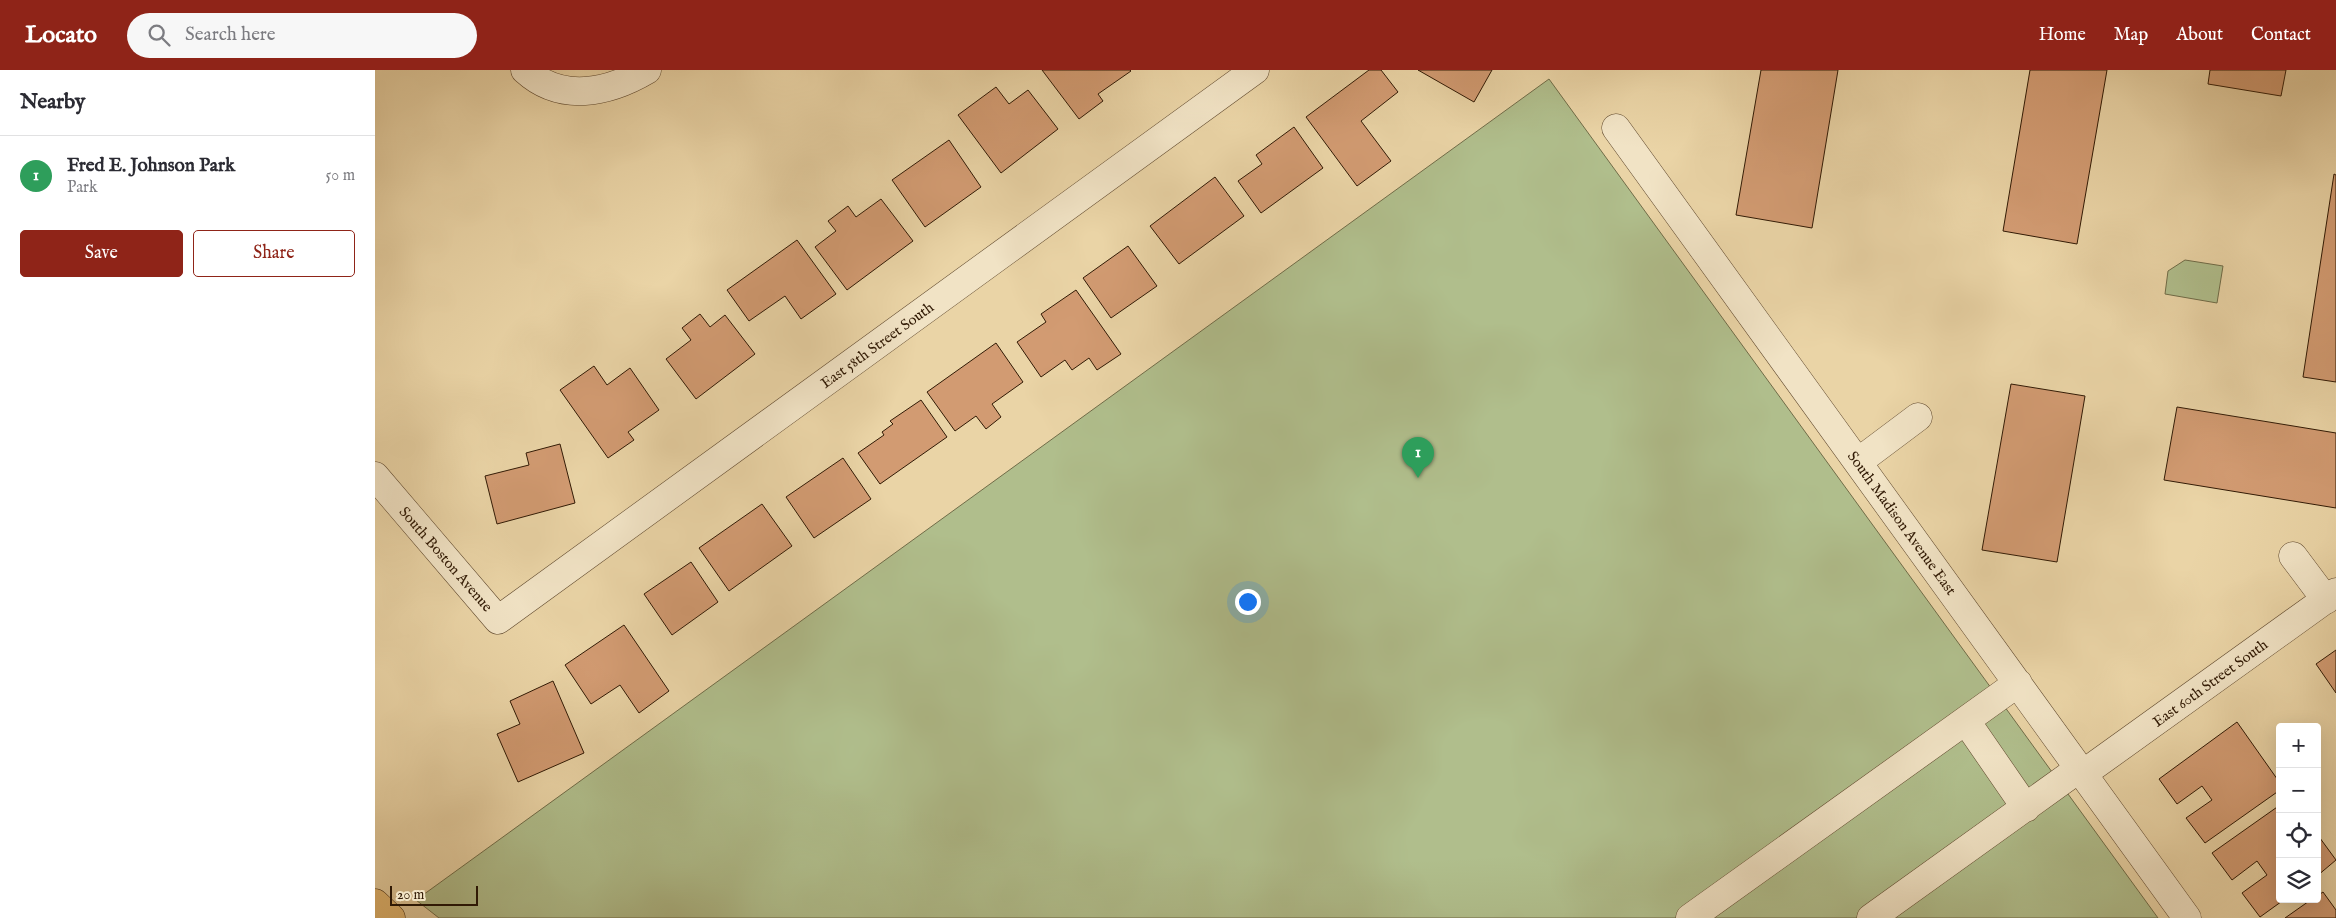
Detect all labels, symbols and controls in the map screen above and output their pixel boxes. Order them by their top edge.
search box [127,13,477,58]
text: Locato [25,20,97,51]
icon: search [145,21,173,49]
text: Search here [185,23,276,47]
text: Home [2039,24,2086,47]
text: Map [2114,24,2148,47]
text: About [2176,24,2223,47]
text: Contact [2251,24,2311,47]
text: Nearby [20,89,85,116]
text: Fred E. Johnson Park [67,154,235,178]
text: 1 [33,166,39,186]
text: 50 m [326,166,355,186]
text: Park [67,178,97,198]
button: Save [20,230,183,277]
button: Share [193,230,355,277]
street label: East 58th Street South [817,298,938,393]
pin: 1 [1402,437,1434,478]
street label: South Madison Avenue East [1843,448,1960,599]
street label: South Boston Avenue [395,503,497,616]
your location [1235,589,1261,615]
street label: East 60th Street South [2149,635,2272,732]
map controls [2276,723,2321,903]
button: + [2276,723,2321,768]
button: − [2276,768,2321,813]
button: locate [2276,813,2321,858]
button: layers [2276,858,2321,903]
scale bar [390,883,477,906]
text: 20 m [397,886,424,904]

